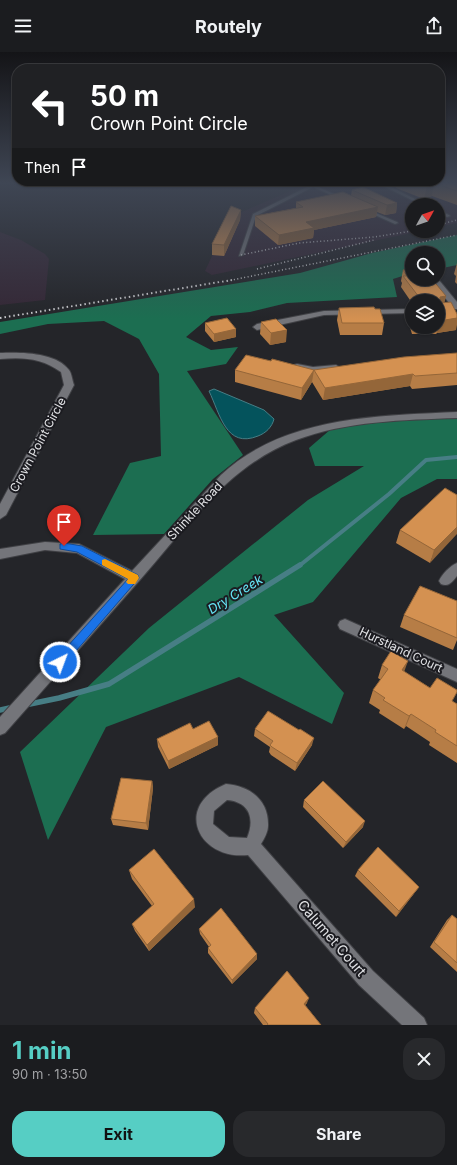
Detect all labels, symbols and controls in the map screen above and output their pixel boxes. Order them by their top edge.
icon: menu [12,15,34,37]
icon: share [423,15,445,37]
text: Routely [195,16,262,37]
text: 50 m [90,79,159,113]
icon: left [24,80,76,132]
text: Crown Point Circle [90,113,248,134]
icon: arrive [68,156,90,178]
text: Then [24,158,60,177]
north arrow [405,198,445,238]
map controls [405,198,445,334]
button: search [405,246,445,286]
button: layers [405,294,445,334]
street label: Crown Point Circle [6,395,69,495]
street label: Shinkle Road [164,479,225,543]
pin [47,505,81,546]
icon: arrive [53,511,75,533]
water label: Dry Creek [205,570,266,617]
street label: Hurstland Court [357,624,445,675]
position arrow [39,641,81,683]
street label: Calumet Court [295,896,370,980]
text: 1 min [12,1036,71,1065]
button: close [403,1038,445,1080]
text: 90 m · 13:50 [12,1066,88,1082]
button: Exit [12,1111,225,1157]
button: Share [233,1111,445,1157]

